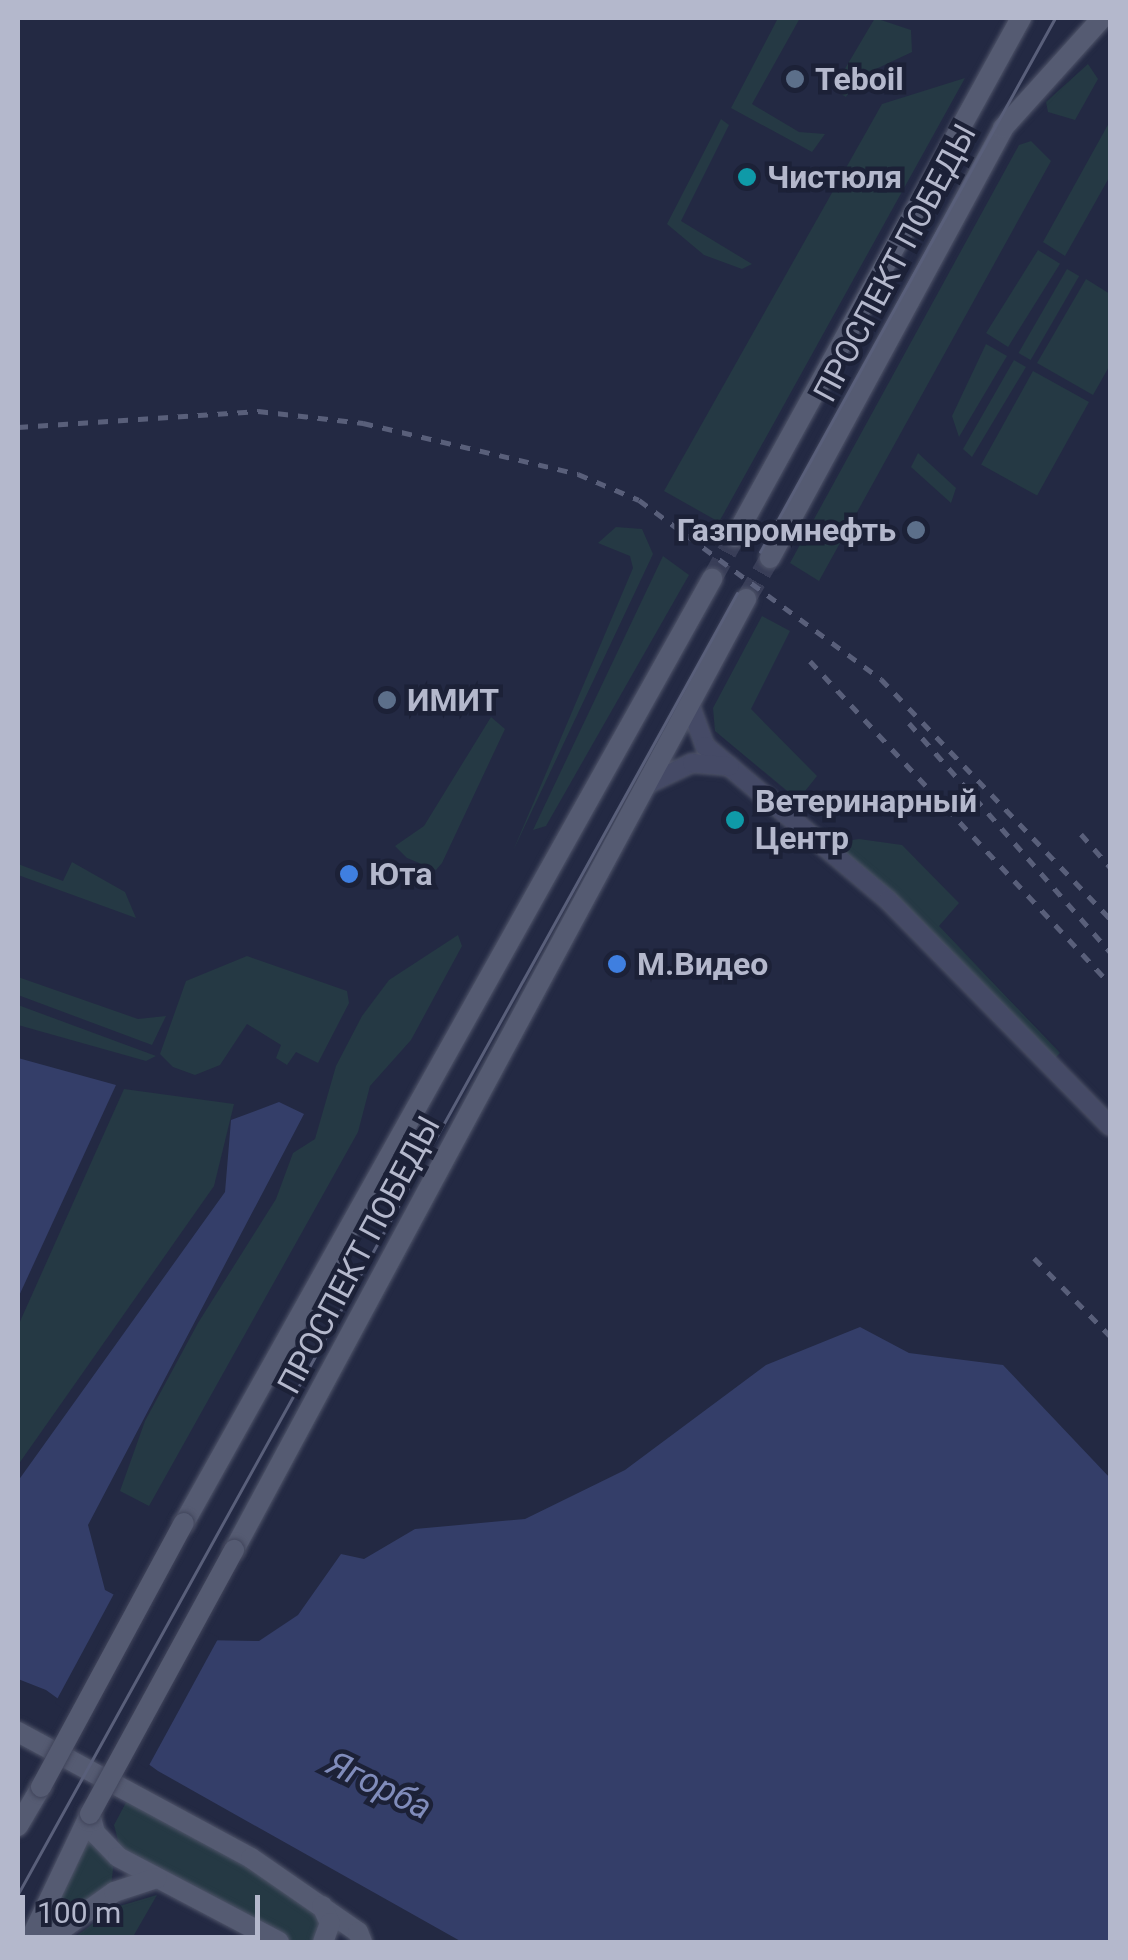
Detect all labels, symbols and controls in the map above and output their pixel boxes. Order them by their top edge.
place label: Teboil [815,60,904,98]
marker: Teboil [784,68,806,90]
street label: ПРОСПЕКТ ПОБЕДЫ [805,117,985,409]
place label: Чистюля [767,158,902,196]
marker: Чистюля [736,166,758,188]
place label: Газпромнефть [677,511,896,549]
marker: Газпромнефть [905,519,927,541]
place label: ИМИТ [407,681,499,719]
marker: ИМИТ [376,689,398,711]
place label: Ветеринарный Центр [755,783,977,858]
marker: Ветеринарный Центр [724,809,746,831]
place label: Юта [369,855,432,893]
marker: Юта [338,863,360,885]
place label: М.Видео [637,945,768,983]
marker: М.Видео [606,953,628,975]
street label: ПРОСПЕКТ ПОБЕДЫ [269,1109,449,1401]
water label: Ягорба [320,1743,438,1829]
scale bar [25,1875,265,1937]
text: 100 m [37,1895,121,1930]

